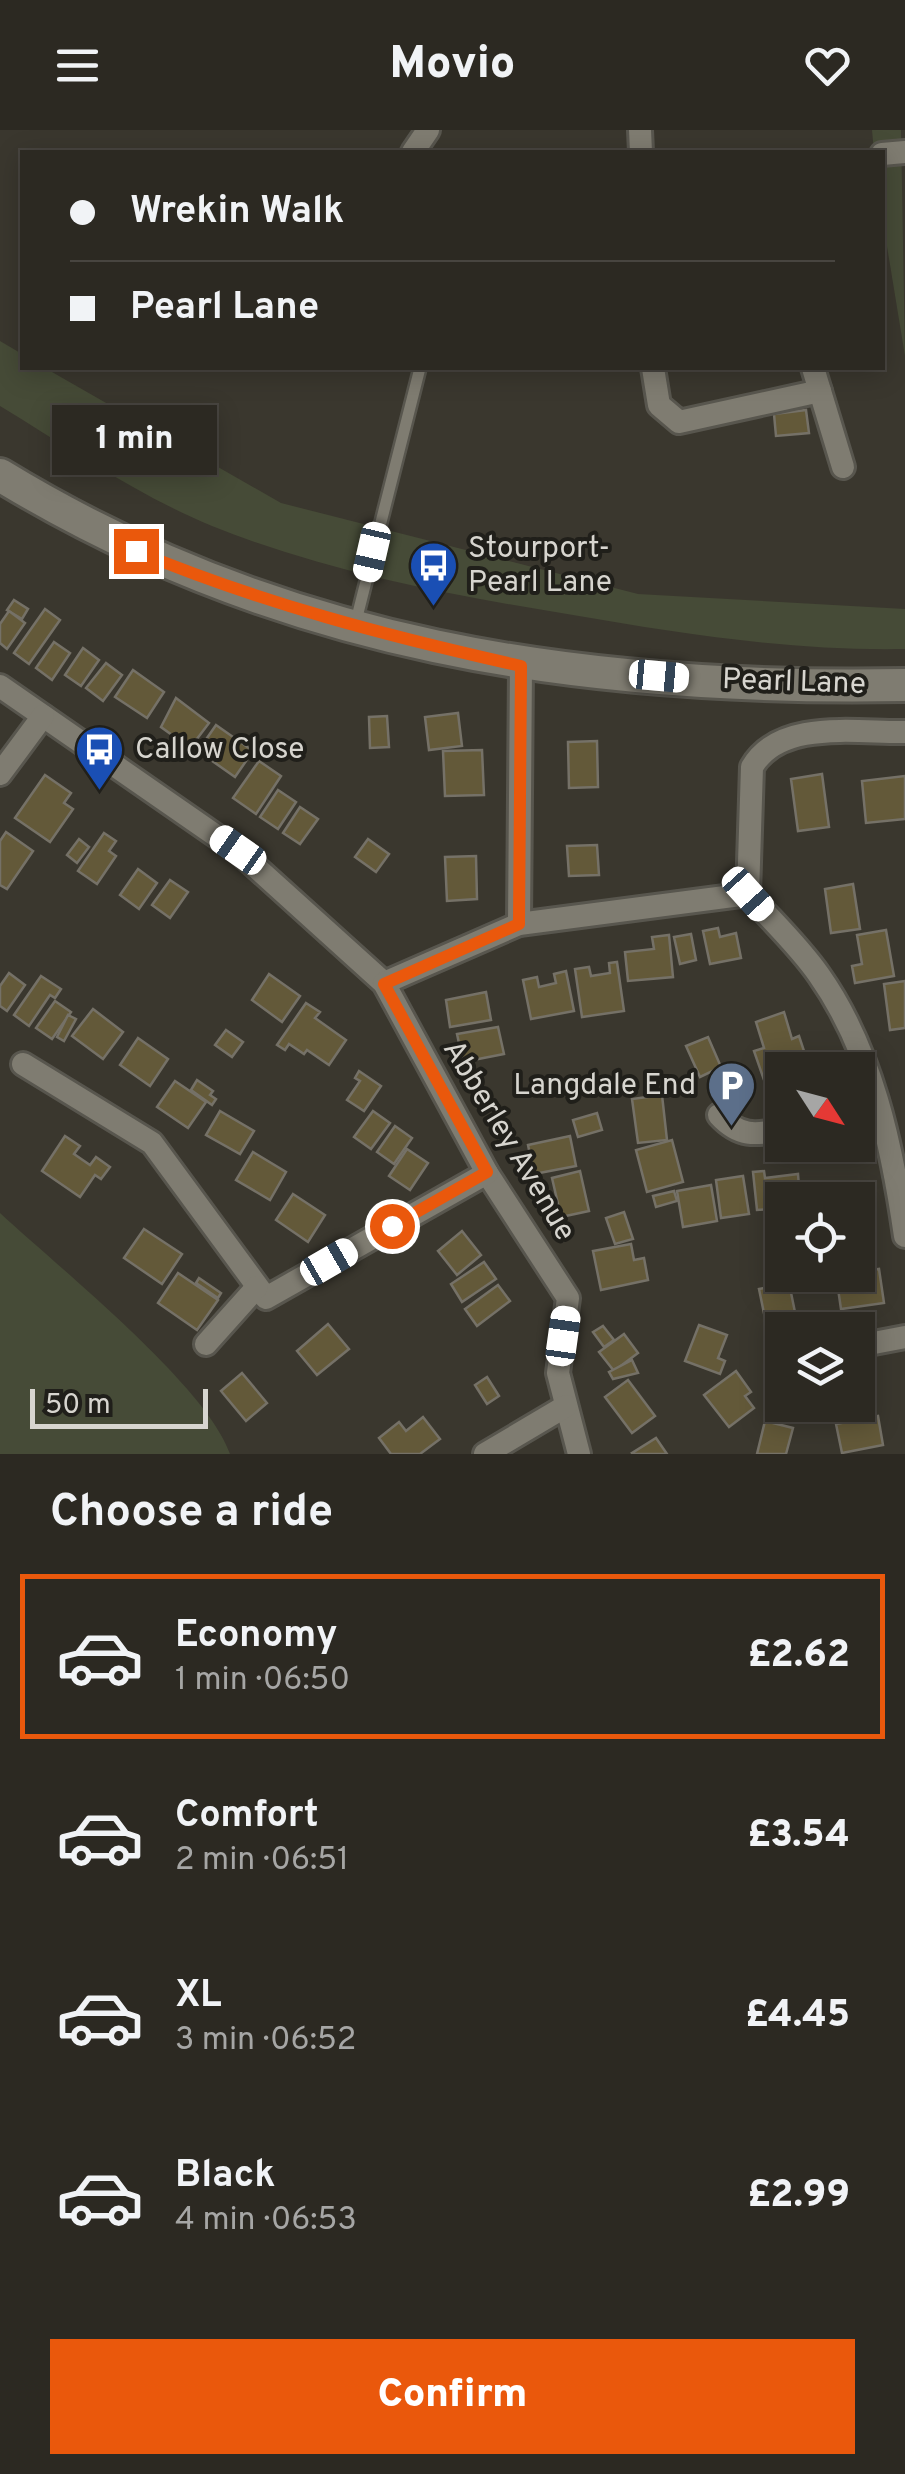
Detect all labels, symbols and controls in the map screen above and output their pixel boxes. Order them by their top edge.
text: Movio [390,37,515,94]
icon: menu [50,38,105,93]
icon: heart [800,38,855,93]
text: Wrekin Walk [130,188,344,237]
text: Pearl Lane [130,284,319,333]
callout: 1 min [54,406,218,476]
text: 1 min [95,420,174,460]
car [351,519,393,585]
route end [114,529,159,574]
place label: Stourport- Pearl Lane [468,531,612,602]
bus stop icon: Stourport- Pearl Lane [407,540,459,608]
car [628,658,690,694]
street label: Pearl Lane [721,662,867,704]
bus stop icon: Callow Close [74,724,126,792]
place label: Callow Close [135,732,304,769]
car [205,821,271,879]
car [717,862,779,926]
street label: Abberley Avenue [433,1034,583,1248]
north arrow [765,1052,875,1162]
map controls [765,1052,875,1422]
parking icon: Langdale End [705,1060,757,1128]
place label: Langdale End [513,1068,696,1105]
button: locate [765,1182,875,1292]
route start [370,1204,415,1249]
car [296,1234,362,1290]
car [544,1304,582,1368]
button: layers [765,1312,875,1422]
scale bar [30,1384,208,1428]
text: 50 m [45,1388,111,1424]
text: Choose a ride [50,1485,333,1542]
icon: car [55,1612,145,1702]
text: Economy [175,1612,337,1661]
text: £2.62 [748,1632,850,1681]
text: 1 min · 06:50 [175,1661,350,1701]
icon: car [55,1792,145,1882]
text: Comfort [175,1792,319,1841]
text: £3.54 [747,1812,850,1861]
text: 2 min · 06:51 [175,1841,349,1881]
icon: car [55,1972,145,2062]
text: XL [175,1972,222,2021]
text: £4.45 [745,1992,850,2041]
text: 3 min · 06:52 [175,2021,356,2061]
icon: car [55,2152,145,2242]
text: Black [175,2152,275,2201]
text: £2.99 [747,2172,850,2221]
text: 4 min · 06:53 [175,2201,357,2241]
button: Confirm [50,2339,855,2454]

